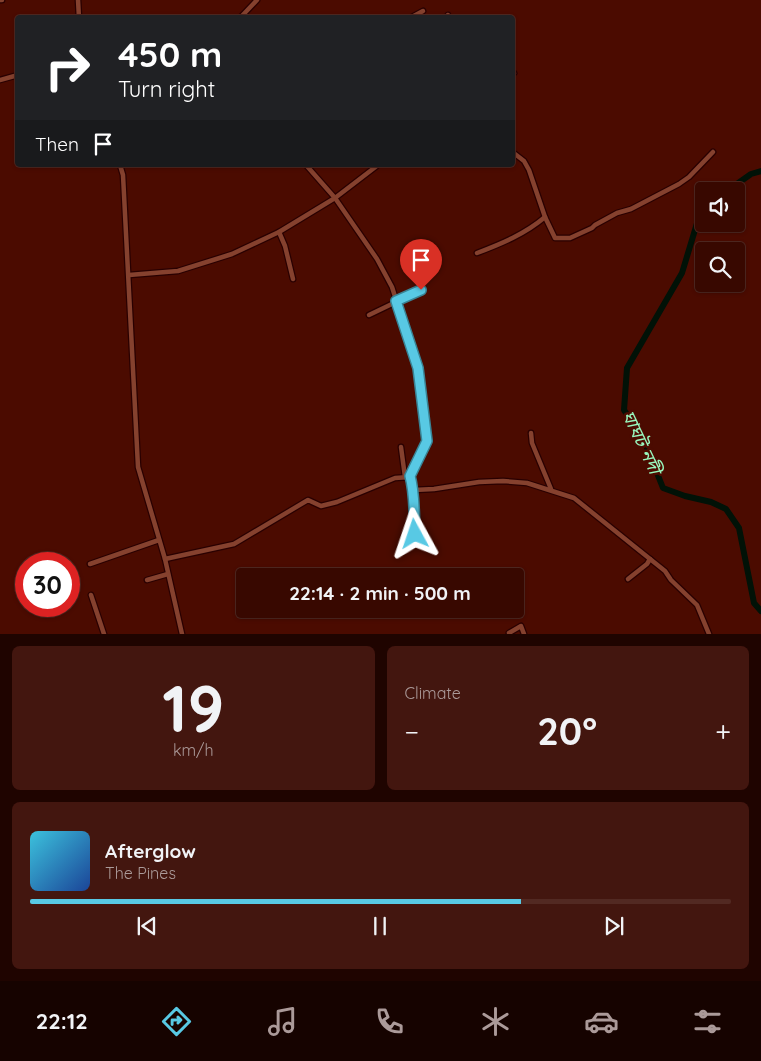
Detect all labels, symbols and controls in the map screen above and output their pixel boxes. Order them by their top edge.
text: 450 m [118,32,222,76]
icon: right [35,35,100,100]
text: Turn right [118,75,215,103]
icon: arrive [89,130,117,158]
text: Then [35,132,79,156]
map controls [695,182,745,292]
button: sound [695,182,745,232]
pin [400,239,442,290]
button: search [695,242,745,292]
icon: arrive [407,246,435,274]
water label: ঘাঘট নদী [617,407,668,480]
position arrow [388,507,440,559]
speed limit sign: 30 [15,552,80,617]
text: 22:14 · 2 min · 500 m [289,581,471,605]
text: 19 [162,667,224,748]
text: Climate [405,683,461,703]
text: 20° [537,707,597,755]
text: − [405,714,419,749]
text: + [715,714,731,749]
text: km/h [173,740,214,760]
text: Afterglow [105,839,196,863]
text: The Pines [105,863,176,883]
icon: previous [133,912,161,940]
icon: pause [366,912,394,940]
icon: next [600,912,628,940]
icon: directions [159,1004,194,1039]
icon: music [265,1004,300,1039]
icon: phone [372,1004,407,1039]
icon: climate [478,1004,513,1039]
icon: car [584,1004,619,1039]
icon: filters [690,1004,725,1039]
text: 22:12 [36,1007,88,1035]

